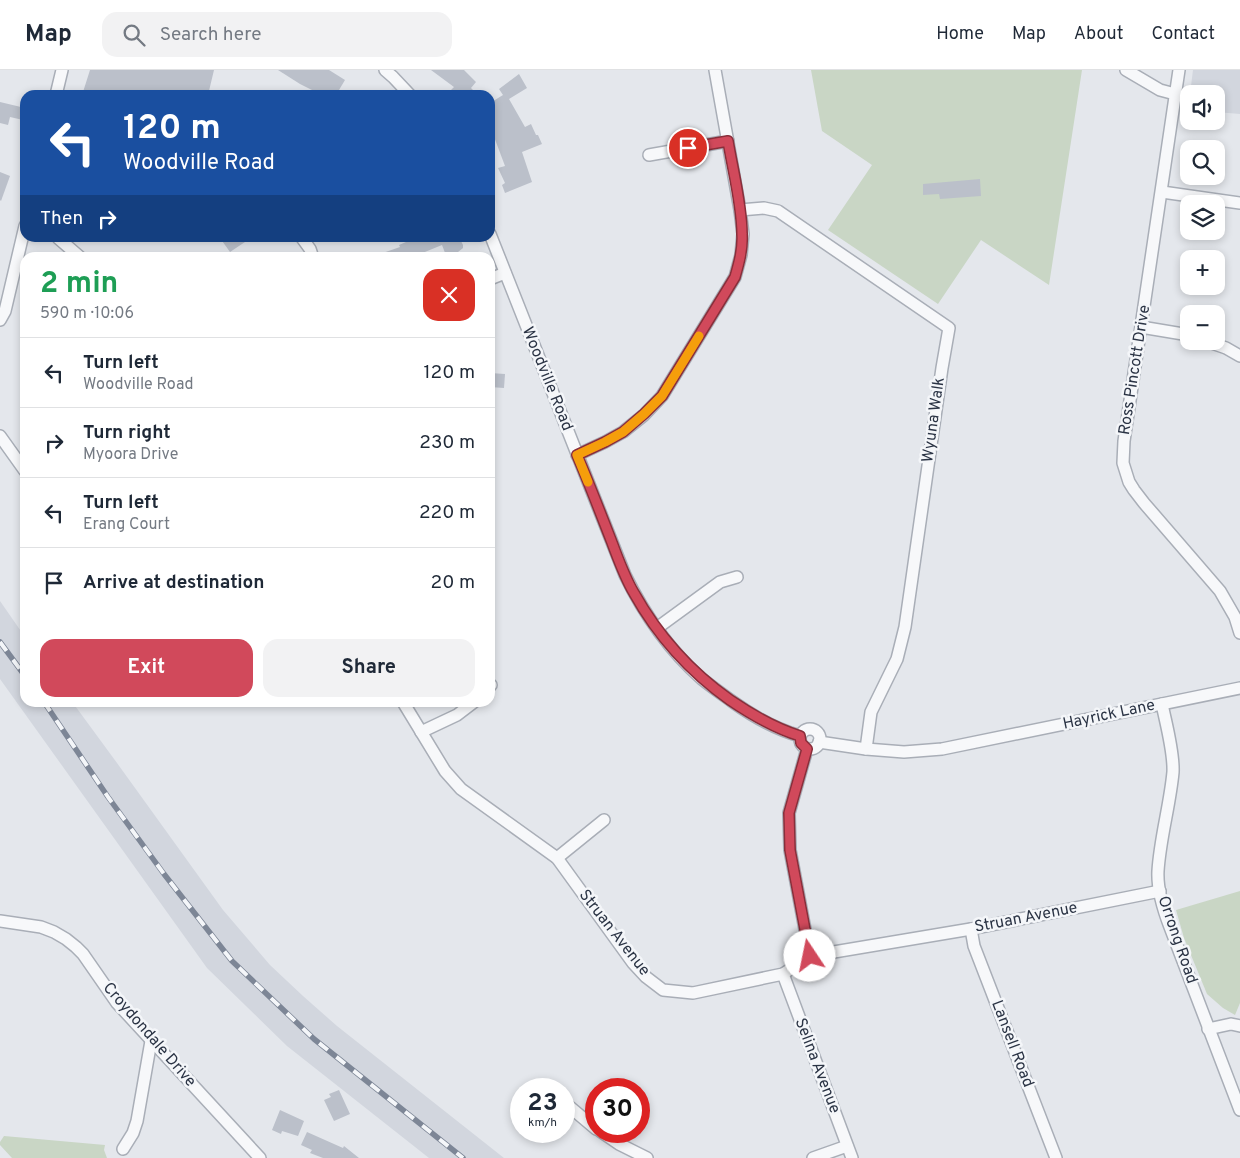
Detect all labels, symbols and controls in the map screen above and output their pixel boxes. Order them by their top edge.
search box [102,12,452,57]
text: Map [25,20,72,50]
icon: search [120,21,148,49]
text: Search here [160,23,261,47]
text: Home [936,23,984,46]
text: Map [1012,23,1046,46]
text: About [1074,23,1123,46]
text: Contact [1151,23,1215,46]
map controls [1180,85,1225,350]
button: sound [1180,85,1225,130]
text: 120 m [123,107,221,151]
icon: left [40,110,105,175]
pin [667,127,709,169]
icon: arrive [674,134,702,162]
button: search [1180,140,1225,185]
text: Woodville Road [123,150,275,177]
button: layers [1180,195,1225,240]
icon: right [93,205,121,233]
text: Then [40,207,83,231]
button: + [1180,250,1225,295]
text: 2 min [40,266,118,303]
button: close [423,269,475,321]
street label: Ross Pincott Drive [1115,303,1155,437]
text: 590 m · 10:06 [40,304,134,324]
button: − [1180,305,1225,350]
street label: Woodville Road [517,324,577,434]
text: Turn left [83,351,159,375]
icon: left [40,359,68,387]
text: 120 m [424,361,475,385]
text: Woodville Road [83,375,194,395]
street label: Wyuna Walk [918,376,950,464]
text: Turn right [83,421,171,445]
icon: right [40,429,68,457]
text: 230 m [419,431,475,455]
text: Myoora Drive [83,445,178,465]
text: Turn left [83,491,159,515]
icon: left [40,499,68,527]
text: 220 m [419,501,475,525]
text: Erang Court [83,515,170,535]
icon: arrive [40,569,68,597]
text: Arrive at destination [83,571,264,595]
text: 20 m [431,571,475,595]
button: Exit [40,639,253,697]
button: Share [263,639,475,697]
street label: Hayrick Lane [1061,695,1157,735]
street label: Struan Avenue [574,886,654,980]
street label: Orrong Road [1153,893,1201,987]
street label: Struan Avenue [973,898,1079,938]
position arrow [783,929,835,981]
street label: Croydondale Drive [98,978,200,1092]
street label: Lansell Road [986,998,1038,1090]
street label: Selina Avenue [790,1016,844,1116]
speed limit sign: 30 [585,1078,650,1143]
text: 23 [527,1088,558,1120]
text: km/h [528,1115,557,1131]

